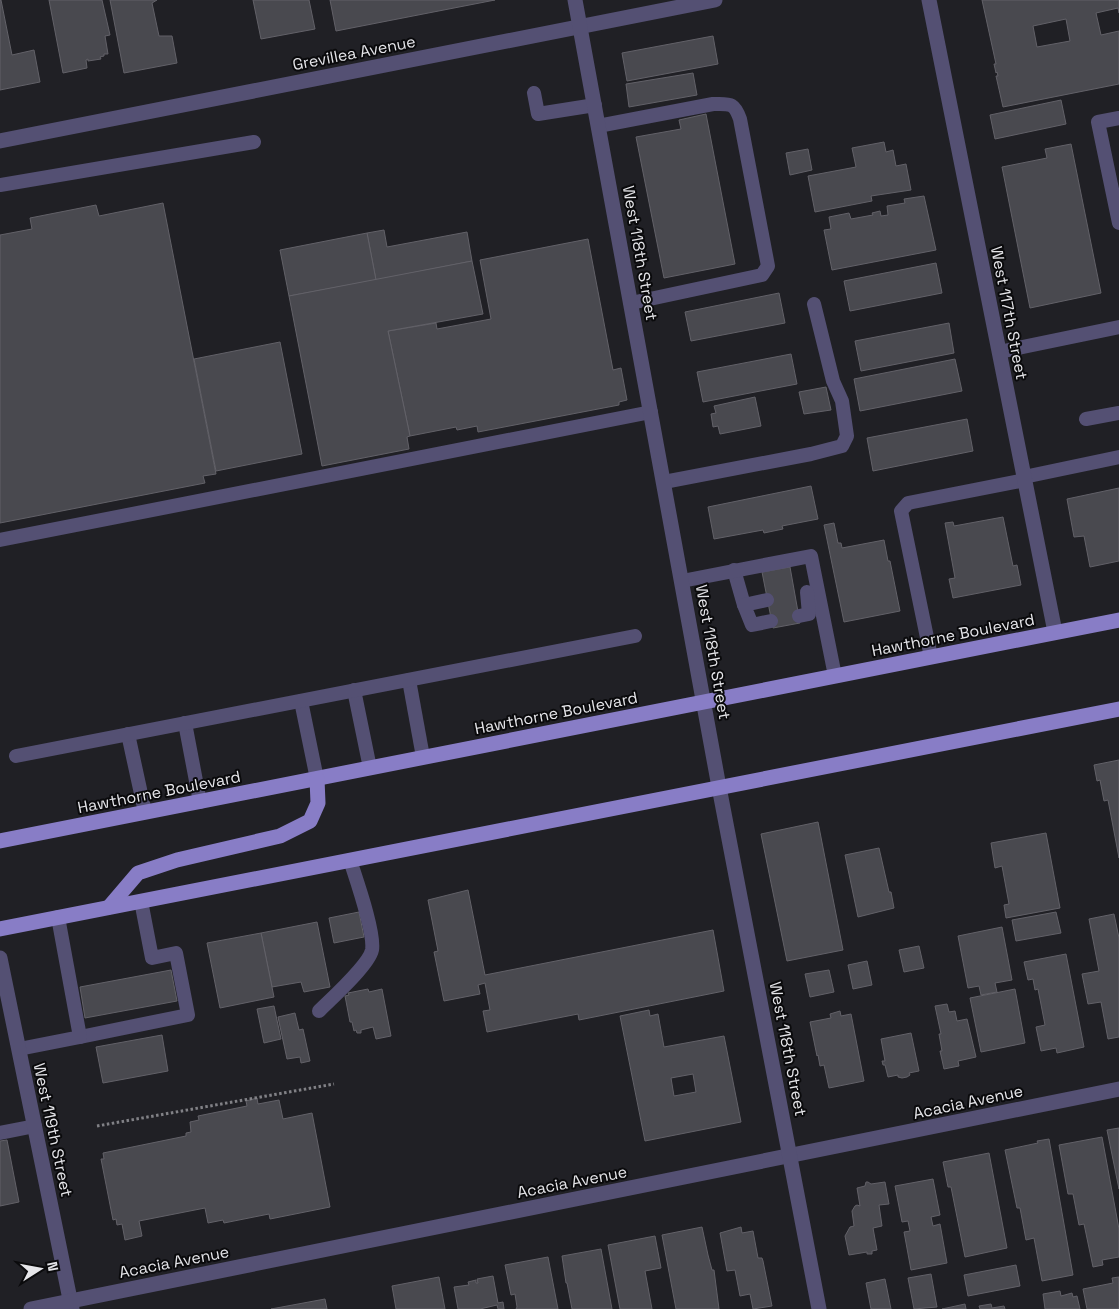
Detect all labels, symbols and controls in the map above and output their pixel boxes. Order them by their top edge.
street label: Grevillea Avenue [291,31,417,75]
street label: West 118th Street [618,184,662,322]
street label: West 117th Street [986,244,1032,382]
street label: West 118th Street [691,583,735,721]
street label: Hawthorne Boulevard [870,609,1036,661]
street label: Hawthorne Boulevard [473,687,639,739]
street label: Hawthorne Boulevard [76,766,242,818]
street label: West 118th Street [765,980,811,1118]
street label: West 119th Street [29,1061,77,1199]
street label: Acacia Avenue [911,1080,1025,1124]
street label: Acacia Avenue [515,1161,629,1203]
street label: Acacia Avenue [117,1241,231,1283]
north arrow [15,1244,65,1294]
text: N [43,1260,62,1273]

